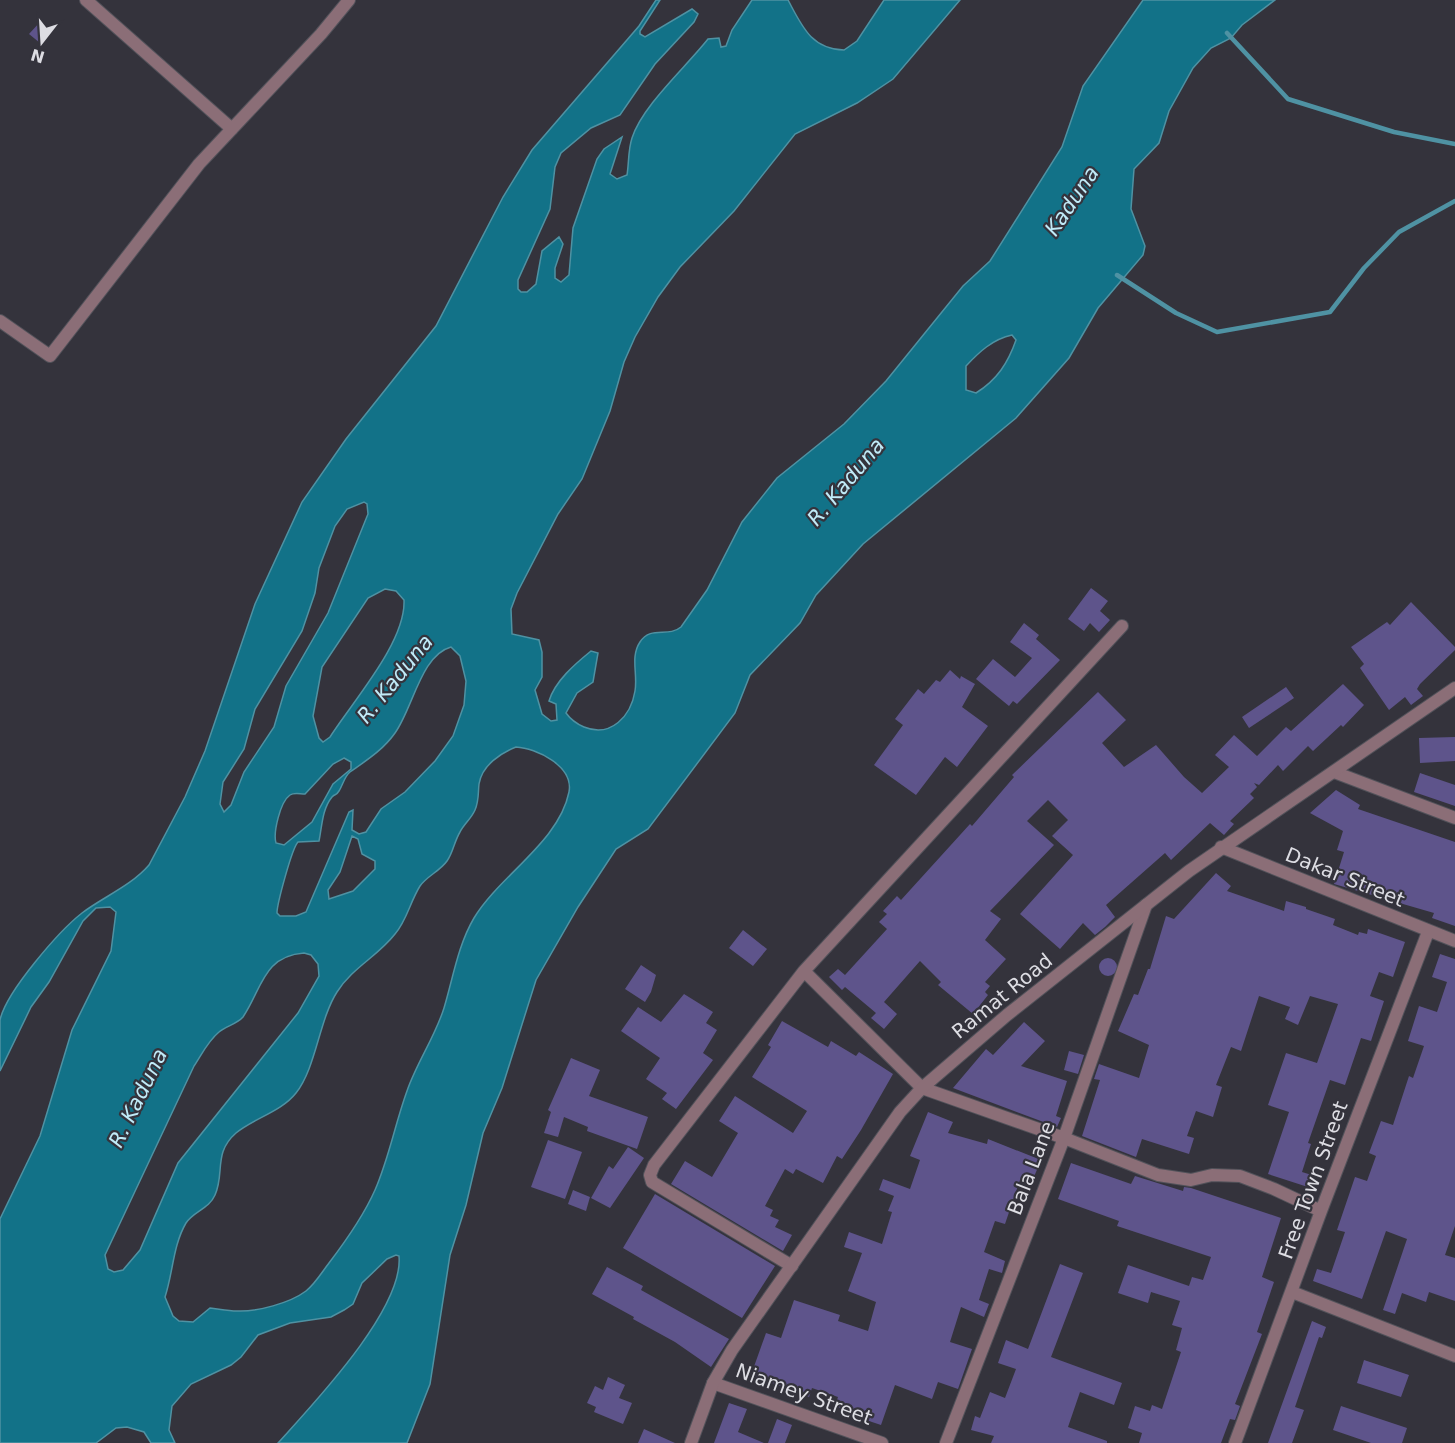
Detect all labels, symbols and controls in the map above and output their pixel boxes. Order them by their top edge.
north arrow [12,12,72,72]
text: N [29,45,47,67]
water label: Kaduna [1040,162,1104,240]
water label: R. Kaduna [803,433,889,531]
water label: R. Kaduna [352,630,438,728]
street label: Dakar Street [1282,842,1408,912]
street label: Ramat Road [947,948,1057,1044]
water label: R. Kaduna [104,1045,172,1151]
street label: Free Town Street [1273,1098,1353,1262]
street label: Bala Lane [1002,1118,1060,1218]
street label: Niamey Street [732,1358,876,1430]

